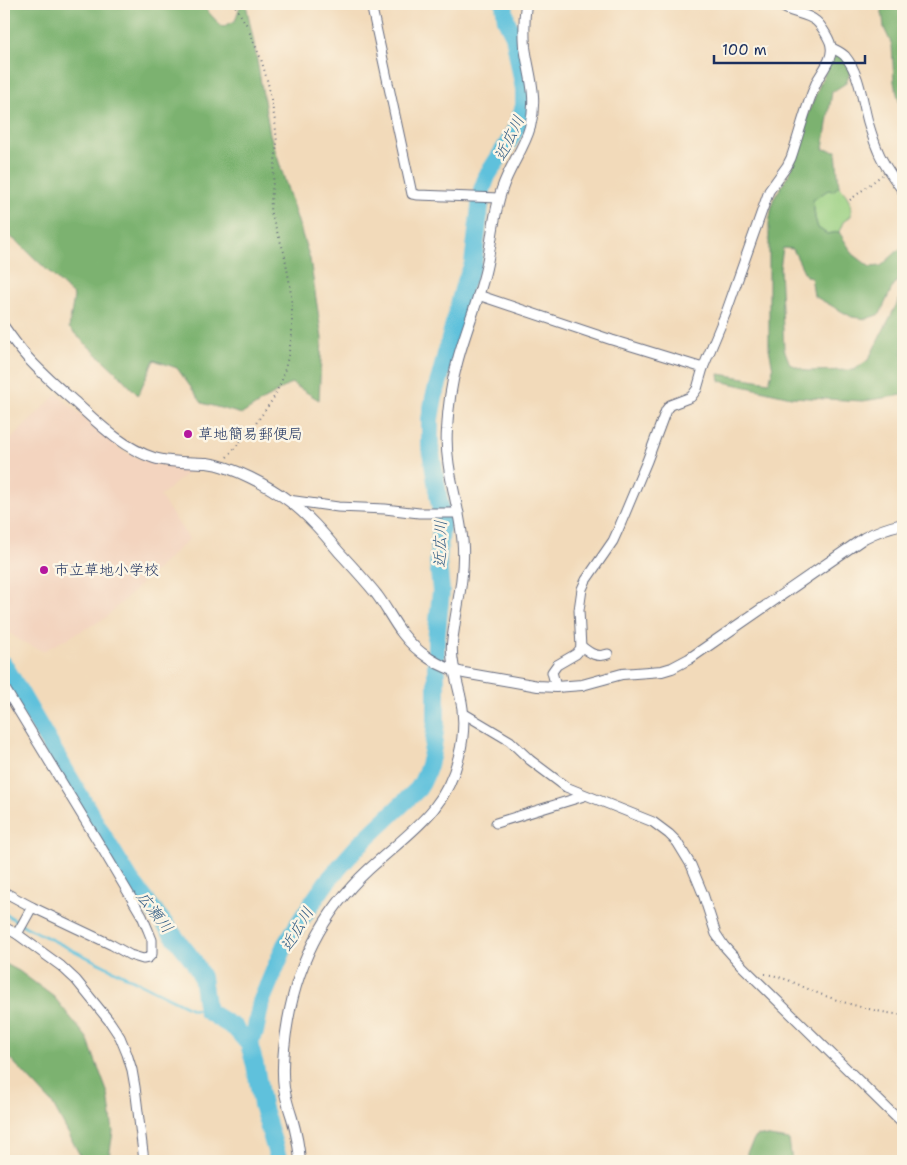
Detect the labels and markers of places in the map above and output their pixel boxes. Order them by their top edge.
place label: 草地簡易郵便局 [198,424,303,444]
marker: 草地簡易郵便局 [182,428,194,440]
place label: 市立草地小学校 [54,560,159,580]
marker: 市立草地小学校 [38,564,50,576]

